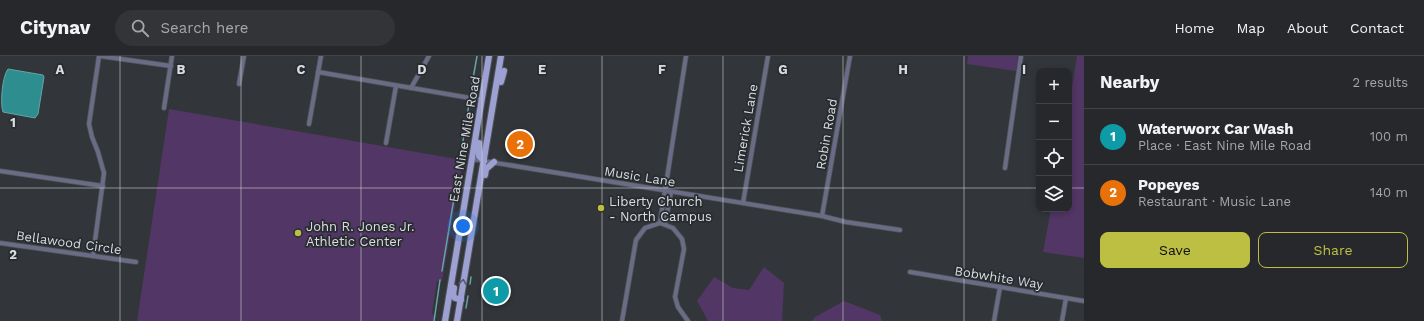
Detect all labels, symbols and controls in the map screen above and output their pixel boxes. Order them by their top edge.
search box [115,10,395,46]
text: Citynav [20,16,91,39]
icon: search [129,17,151,39]
text: Search here [161,19,248,37]
text: Home [1174,20,1214,36]
text: Map [1236,20,1265,36]
text: About [1287,20,1328,36]
text: Contact [1350,20,1404,36]
text: A [56,62,65,77]
text: B [177,62,186,77]
text: C [297,62,306,77]
text: D [417,62,427,77]
text: E [538,62,546,77]
text: F [658,62,666,77]
text: G [778,62,788,77]
text: H [898,62,908,77]
text: I [1022,62,1026,77]
map controls [1036,68,1072,212]
button: + [1036,68,1072,104]
text: Nearby [1100,72,1159,92]
street label: East Nine Mile Road [446,75,483,203]
text: 2 results [1353,75,1408,90]
street label: Limerick Lane [730,83,761,173]
street label: Robin Road [813,97,840,171]
button: − [1036,104,1072,140]
text: 1 [10,115,16,130]
text: Waterworx Car Wash [1138,120,1293,138]
pin: 2 [507,129,533,159]
text: 1 [1110,129,1116,144]
text: 100 m [1370,129,1408,144]
text: Place · East Nine Mile Road [1138,138,1311,153]
button: locate [1036,140,1072,176]
street label: Music Lane [603,163,677,190]
button: layers [1036,176,1072,212]
text: Popeyes [1138,176,1200,194]
text: 2 [1109,185,1117,200]
text: 140 m [1370,185,1408,200]
place label: Liberty Church - North Campus [609,194,712,224]
text: Restaurant · Music Lane [1138,194,1291,209]
marker: Liberty Church - North Campus [596,203,606,213]
your location [453,216,473,236]
place label: John R. Jones Jr. Athletic Center [306,219,414,249]
street label: Bellawood Circle [15,228,123,257]
marker: John R. Jones Jr. Athletic Center [293,228,303,238]
button: Save [1100,232,1250,268]
button: Share [1258,232,1408,268]
text: 2 [9,247,17,262]
street label: Bobwhite Way [954,263,1044,292]
pin: 1 [483,276,509,306]
one-way arrow [458,279,467,286]

